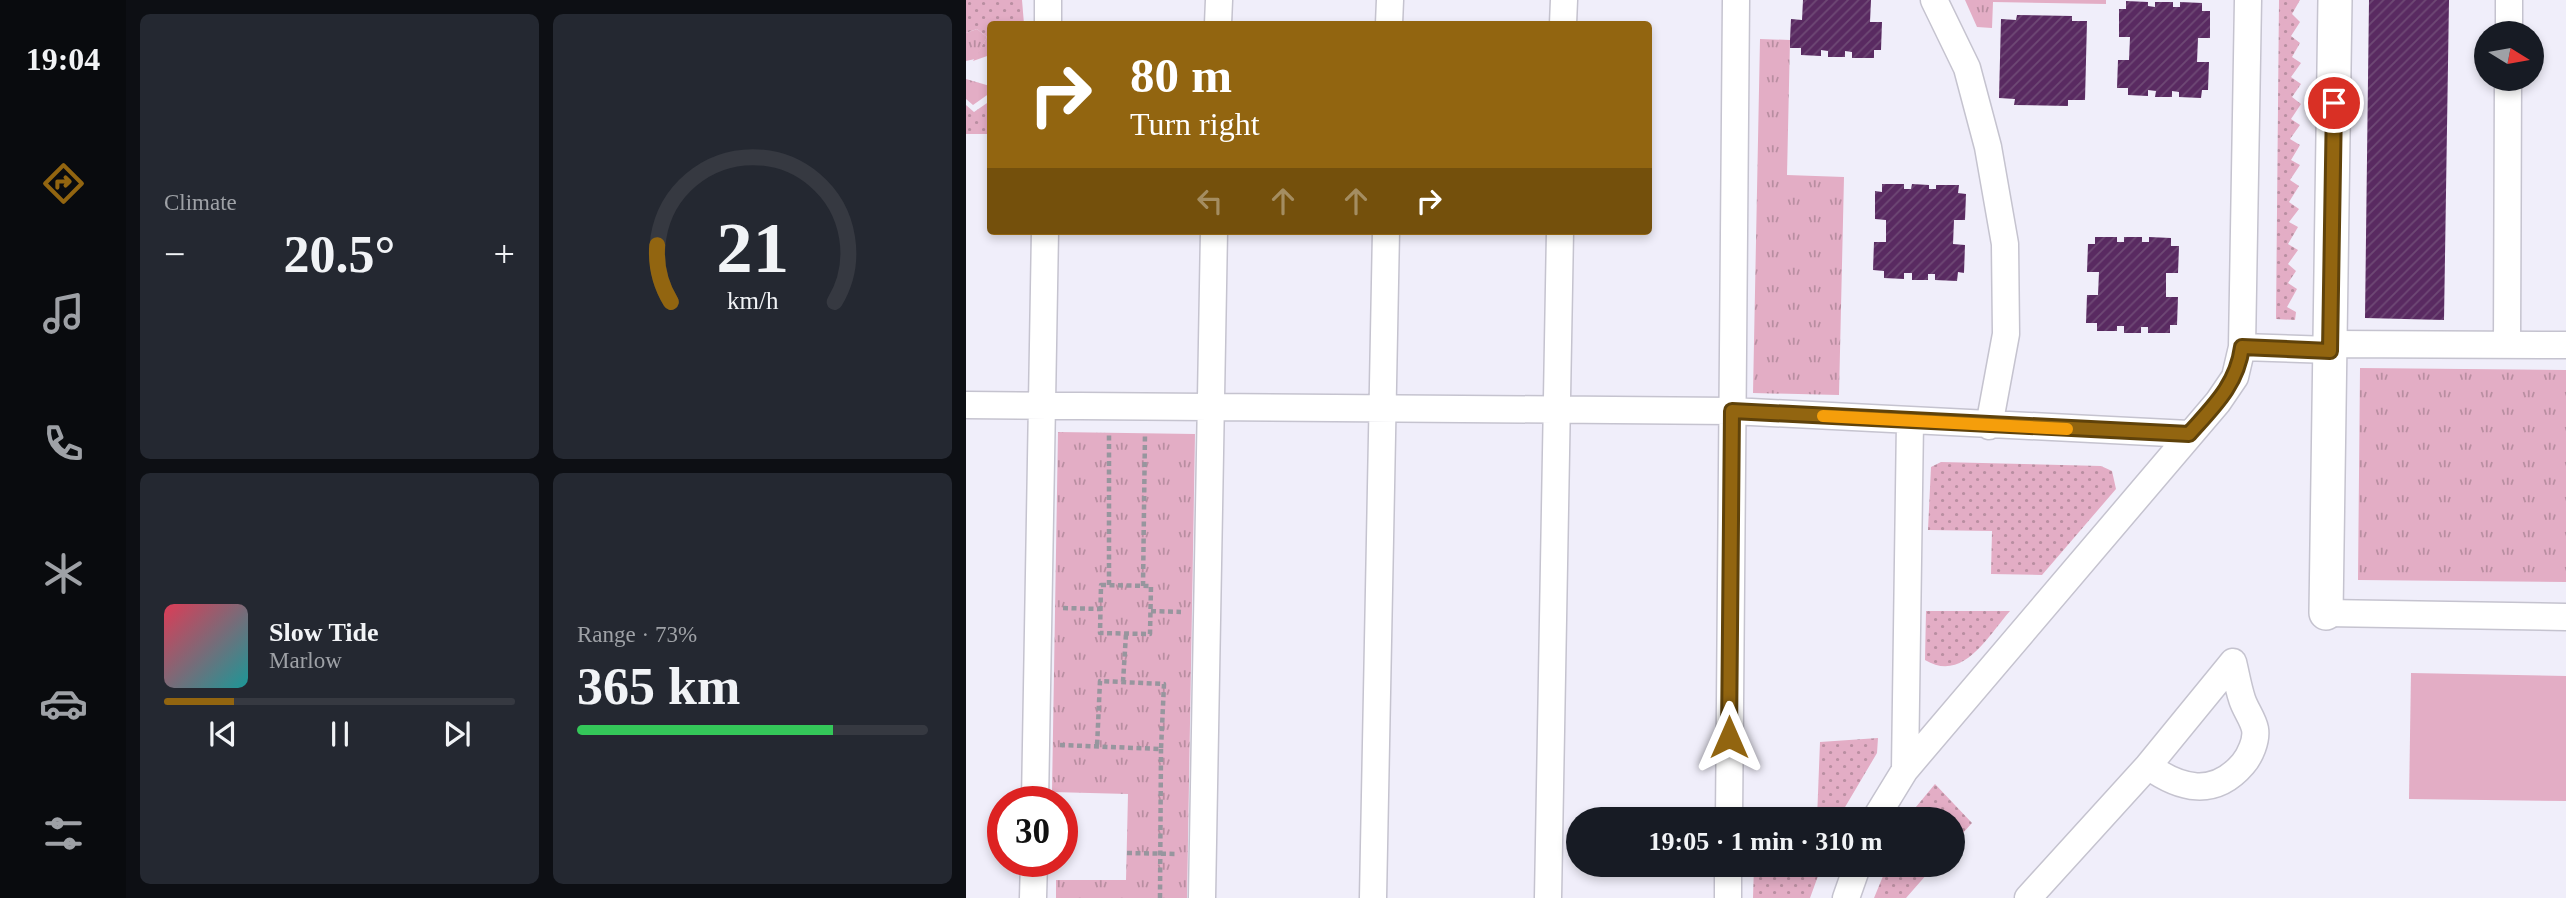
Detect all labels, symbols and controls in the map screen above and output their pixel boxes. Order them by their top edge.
north arrow [2474,21,2544,91]
map controls [2474,21,2544,91]
text: 19:04 [26,41,100,77]
text: 80 m [1130,48,1232,103]
icon: right [1015,49,1106,140]
pin [2304,73,2364,133]
icon: arrive [2315,84,2353,122]
text: Turn right [1130,106,1260,142]
icon: directions [39,159,88,208]
icon: left [1191,182,1229,220]
icon: ahead [1264,182,1302,220]
icon: ahead [1337,182,1375,220]
icon: right [1410,182,1448,220]
text: Climate [164,190,237,215]
text: 21 [716,208,789,289]
text: 20.5° [284,226,395,283]
text: − [164,233,185,275]
text: + [494,233,515,275]
text: km/h [727,287,779,314]
icon: music [39,289,88,338]
icon: phone [39,419,88,468]
icon: climate [39,549,88,598]
text: Slow Tide [269,618,379,647]
text: Range · 73% [577,622,697,647]
text: Marlow [269,648,342,673]
text: 365 km [577,658,740,715]
icon: car [39,679,88,728]
position arrow [1692,700,1766,774]
icon: previous [204,715,242,753]
icon: pause [321,715,359,753]
icon: next [438,715,476,753]
speed limit sign: 30 [987,786,1078,877]
icon: filters [39,809,88,858]
text: 19:05 · 1 min · 310 m [1649,827,1883,856]

